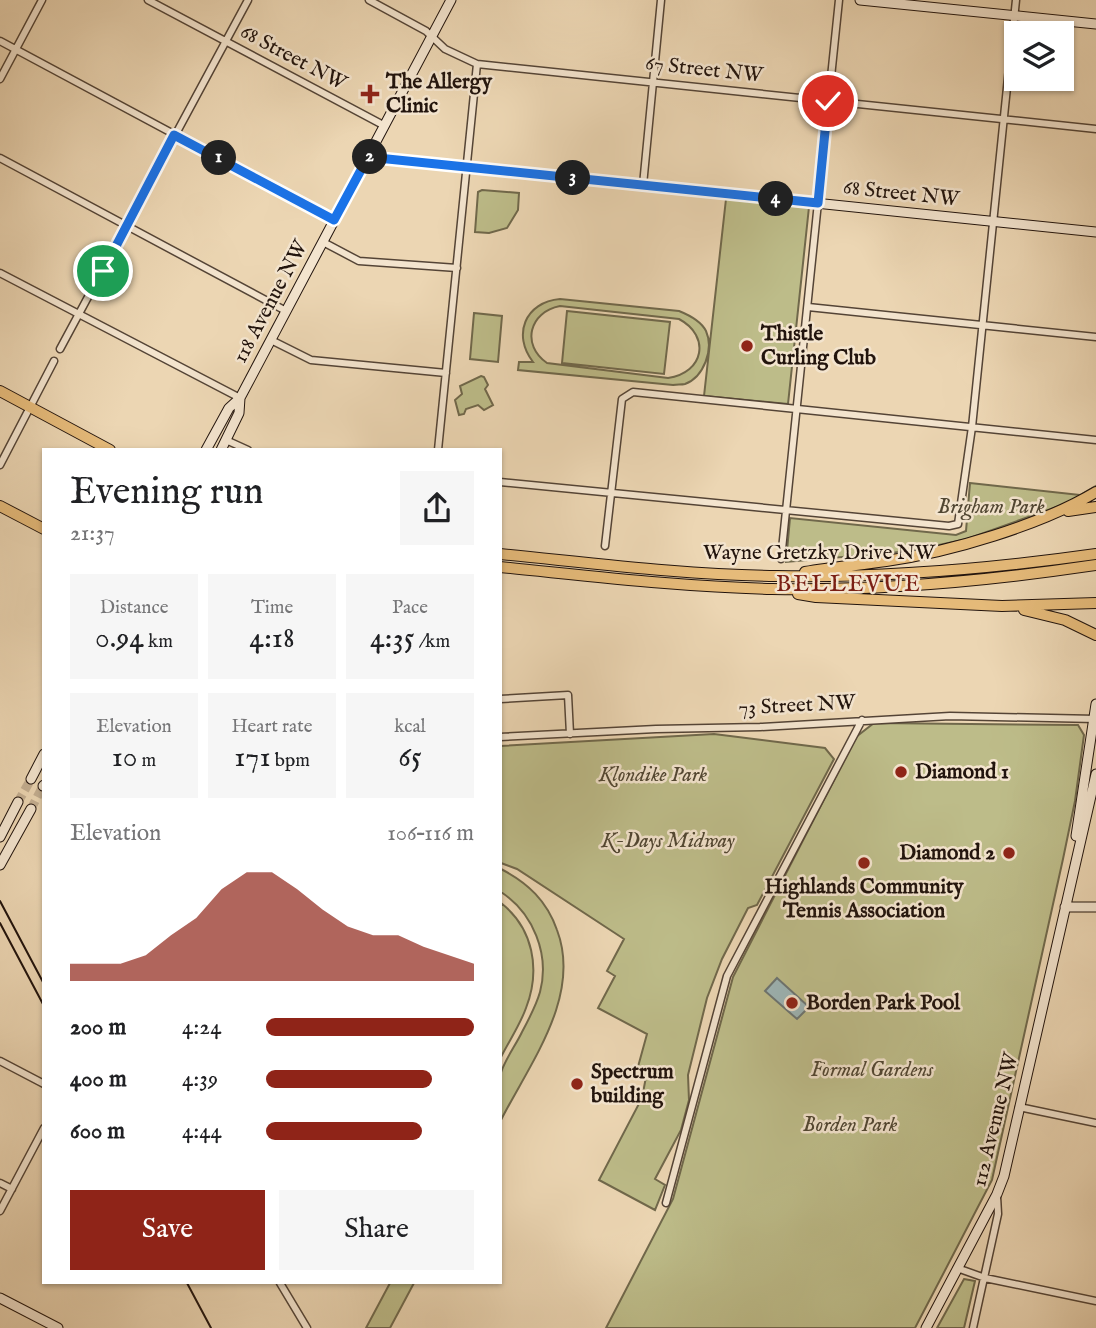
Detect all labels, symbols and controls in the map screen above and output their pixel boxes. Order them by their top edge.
street label: 68 Street NW [235,19,352,98]
map controls [1004,21,1074,91]
button: layers [1004,21,1074,91]
street label: 67 Street NW [644,50,765,90]
place label: The Allergy Clinic [385,69,493,120]
pin [798,71,858,131]
icon: check [809,82,847,120]
marker: The Allergy Clinic [360,84,380,104]
pin: 1 [202,140,236,176]
pin: 2 [352,140,388,174]
text: 2 [365,144,374,168]
text: 1 [215,145,222,169]
pin: 3 [556,160,590,196]
text: 3 [569,165,576,189]
street label: 68 Street NW [842,174,961,214]
pin: 4 [758,182,794,216]
text: 4 [771,186,780,210]
street label: 118 Avenue NW [227,235,315,368]
pin [73,241,133,301]
icon: arrive [84,252,122,290]
place label: Thistle Curling Club [760,321,876,372]
marker: Thistle Curling Club [739,338,755,354]
text: Evening run [70,469,264,517]
button: share [400,471,474,545]
park label: Brigham Park [937,494,1045,521]
text: 21:37 [70,519,115,548]
street label: Wayne Gretzky Drive NW [703,540,936,567]
district label: BELLEVUE [776,570,922,599]
text: Distance [100,596,168,620]
text: Time [251,596,293,620]
text: Pace [392,596,428,620]
text: 0.94 [95,620,144,658]
text: 4:18 [249,620,295,658]
text: 4:35 [370,620,415,658]
text: km [144,630,173,654]
text: /km [415,630,450,654]
street label: 73 Street NW [738,689,857,723]
text: Elevation [96,715,172,739]
text: Heart rate [231,715,313,739]
text: kcal [394,715,426,739]
text: 10 [112,739,137,777]
text: 171 [234,739,271,777]
text: 65 [398,739,422,777]
text: m [137,749,156,773]
text: bpm [271,749,310,773]
place label: Diamond 1 [915,759,1009,786]
park label: Klondike Park [598,762,708,789]
marker: Diamond 1 [893,764,909,780]
text: Elevation [70,819,161,848]
text: 106–116 m [387,819,474,848]
park label: K-Days Midway [600,828,735,855]
place label: Diamond 2 [899,840,995,867]
marker: Diamond 2 [1001,845,1017,861]
marker: Highlands Community Tennis Association [856,855,872,871]
place label: Highlands Community Tennis Association [764,874,964,925]
place label: Borden Park Pool [806,990,961,1017]
marker: Borden Park Pool [784,995,800,1011]
text: 200 m [70,1013,126,1042]
text: 4:24 [182,1013,221,1042]
street label: 112 Avenue NW [966,1049,1026,1190]
park label: Formal Gardens [811,1057,934,1084]
place label: Spectrum building [590,1059,675,1110]
text: 400 m [70,1065,127,1094]
text: 4:39 [182,1065,218,1094]
marker: Spectrum building [569,1076,585,1092]
park label: Borden Park [802,1112,898,1139]
text: 600 m [70,1117,125,1146]
text: 4:44 [182,1117,222,1146]
button: Save [70,1190,265,1270]
button: Share [279,1190,474,1270]

